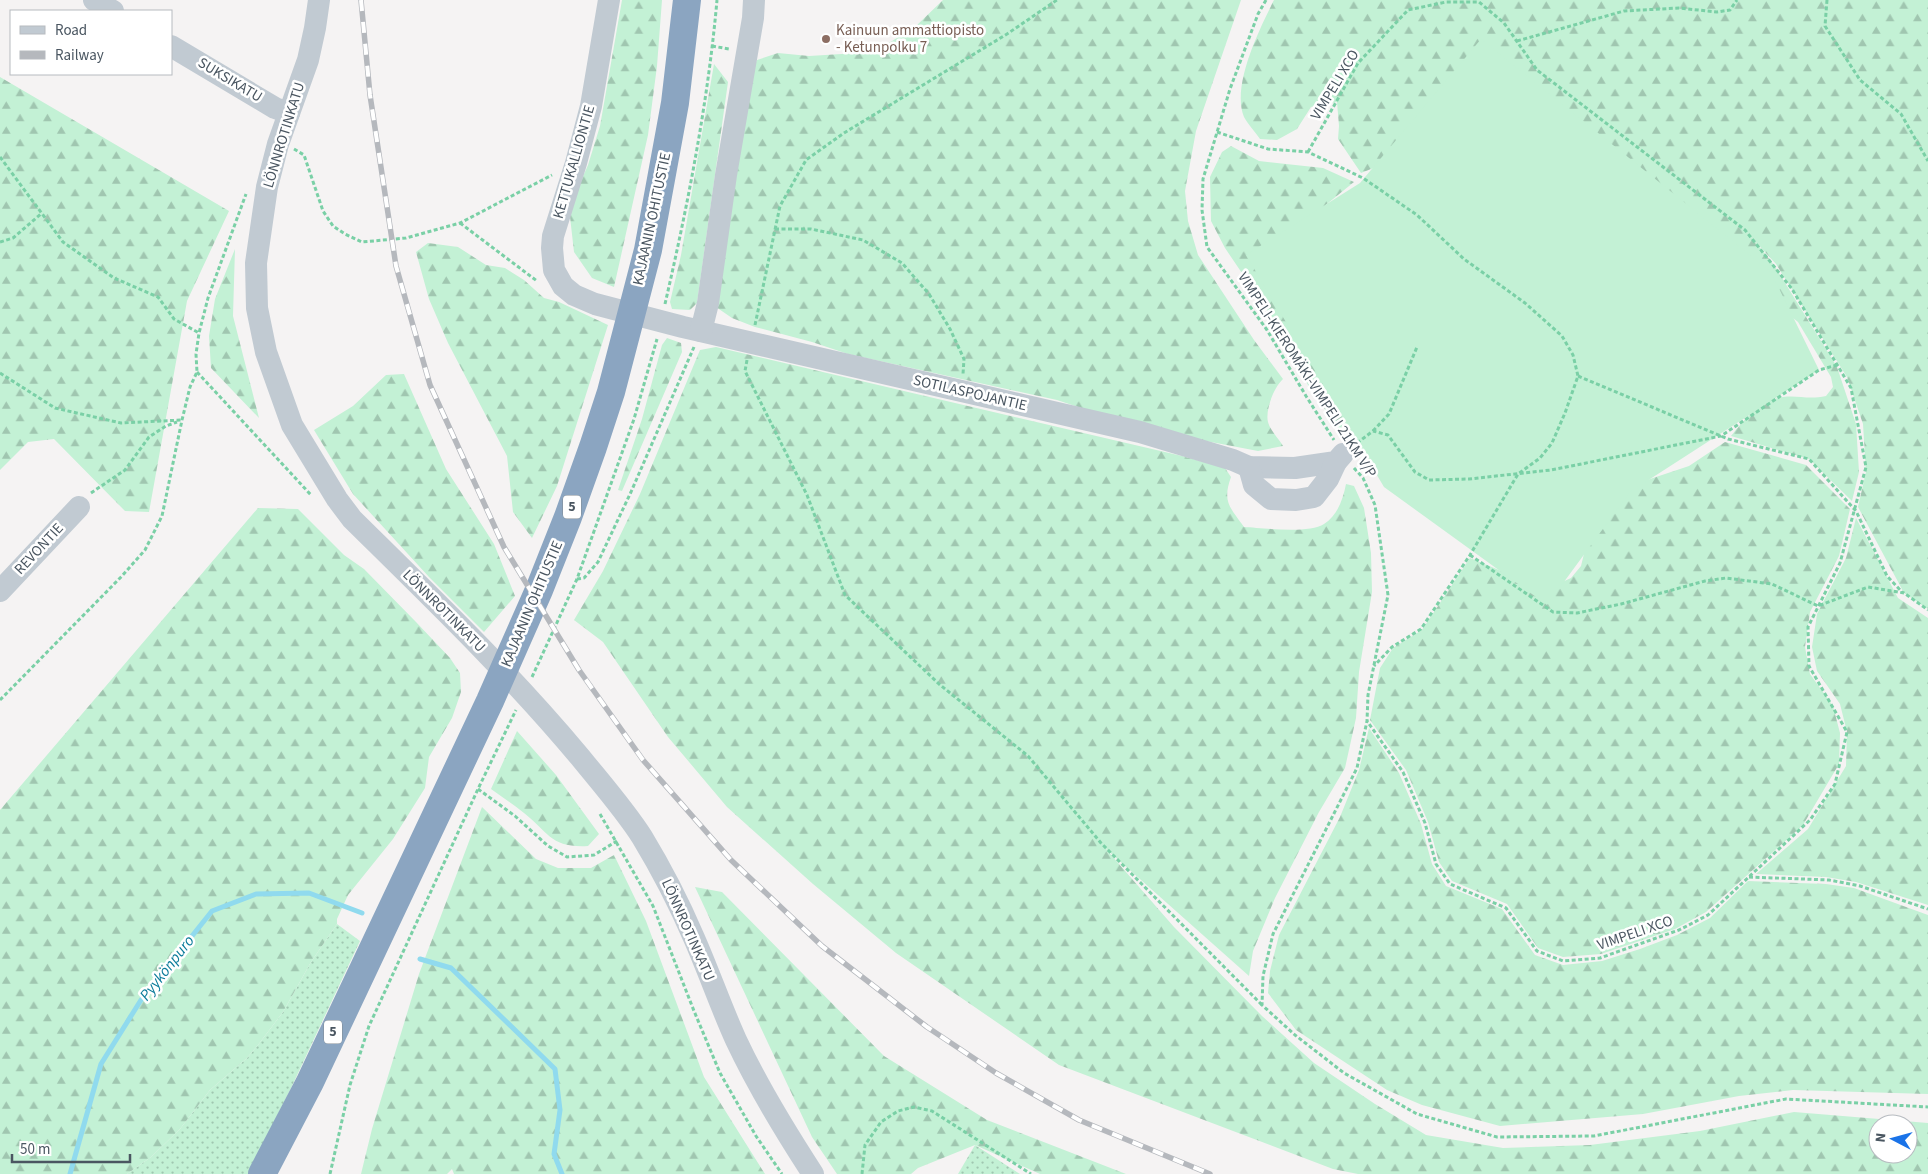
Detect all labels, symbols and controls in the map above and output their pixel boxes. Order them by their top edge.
legend [10,10,172,75]
text: Road [55,20,87,41]
place label: Kainuun ammattiopisto - Ketunpolku 7 [836,20,984,58]
marker: Kainuun ammattiopisto - Ketunpolku 7 [820,33,832,45]
text: Railway [55,45,104,66]
street label: VIMPELI XCO [1306,46,1364,124]
street label: SUKSIKATU [194,53,266,107]
street label: LÖNNROTINKATU [258,79,310,191]
street label: KETTUKALLIONTIE [548,103,600,221]
street label: KAJAANIN OHITUSTIE [628,151,676,287]
street label: VIMPELI-KIEROMÄKI-VIMPELI 21KM V/P [1232,268,1382,482]
street label: SOTILASPOJANTIE [911,370,1029,416]
road number: 5 [563,496,581,518]
street label: REVONTIE [10,519,68,579]
street label: KAJAANIN OHITUSTIE [496,538,568,670]
street label: LÖNNROTINKATU [398,565,490,657]
street label: LÖNNROTINKATU [656,876,720,984]
street label: VIMPELI XCO [1594,910,1676,956]
water label: Pyykönpuro [134,931,200,1005]
road number: 5 [324,1020,342,1044]
north arrow [1868,1114,1918,1164]
scale bar [12,1132,130,1164]
text: N [1871,1132,1891,1143]
text: 50 m [20,1139,50,1160]

